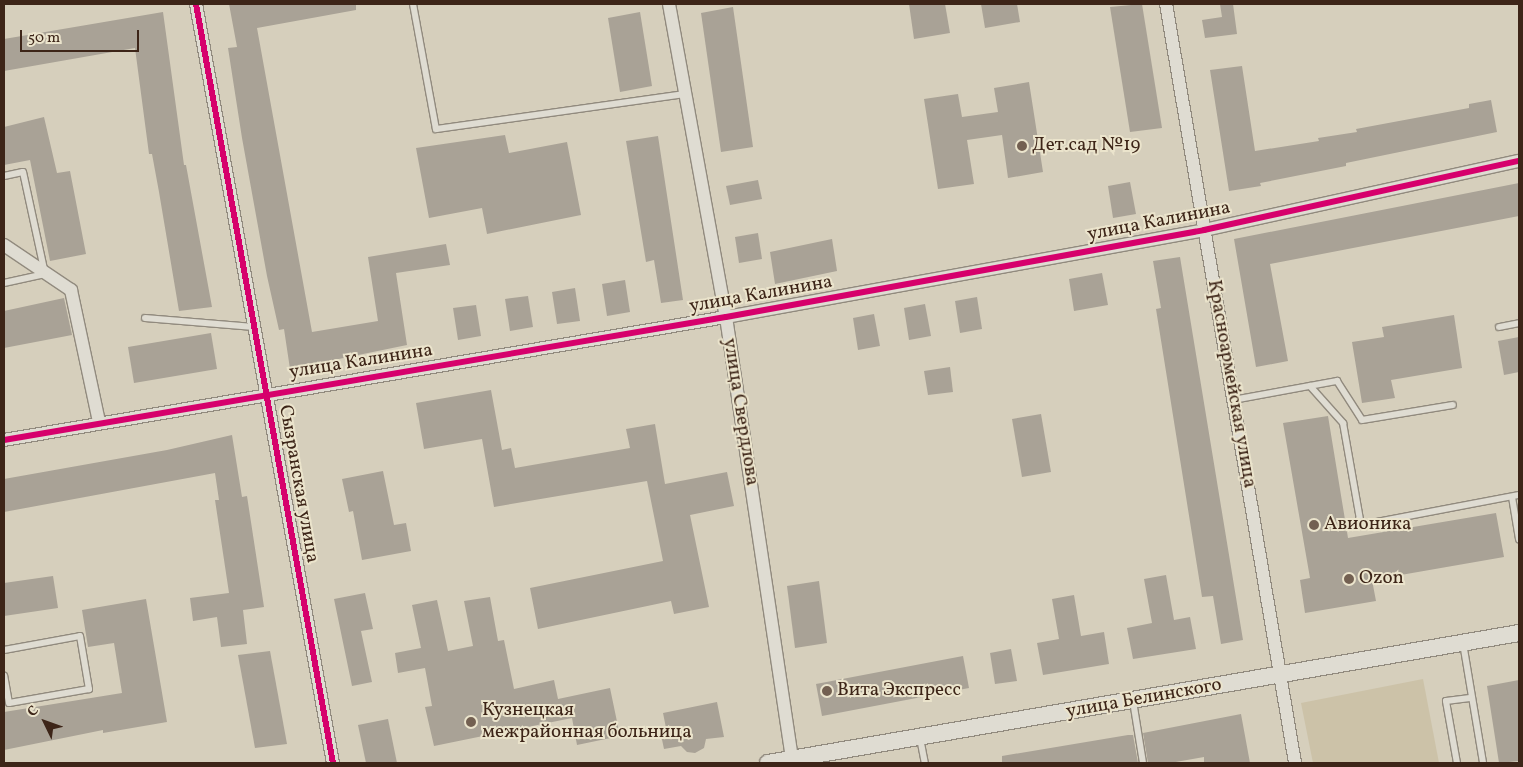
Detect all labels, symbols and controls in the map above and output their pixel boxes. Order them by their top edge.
scale bar [22,20,141,52]
text: 50 m [28,28,60,49]
place label: Дет.сад №19 [1032,135,1140,157]
marker: Дет.сад №19 [1016,140,1028,152]
street label: улица Калинина [1086,197,1232,247]
street label: улица Калинина [688,271,834,319]
street label: Красноармейская улица [1201,278,1261,490]
street label: улица Свердлова [717,337,763,487]
street label: улица Калинина [288,339,434,385]
street label: Сызранская улица [273,403,323,565]
place label: Авионика [1324,514,1411,536]
marker: Авионика [1308,519,1320,531]
place label: Ozon [1359,568,1404,590]
marker: Ozon [1343,573,1355,585]
street label: улица Белинского [1064,674,1224,724]
place label: Вита Экспресс [837,680,961,702]
marker: Вита Экспресс [821,685,833,697]
north arrow [20,697,70,747]
place label: Кузнецкая межрайонная больница [482,700,692,744]
text: С [23,702,44,721]
marker: Кузнецкая межрайонная больница [464,715,478,729]

